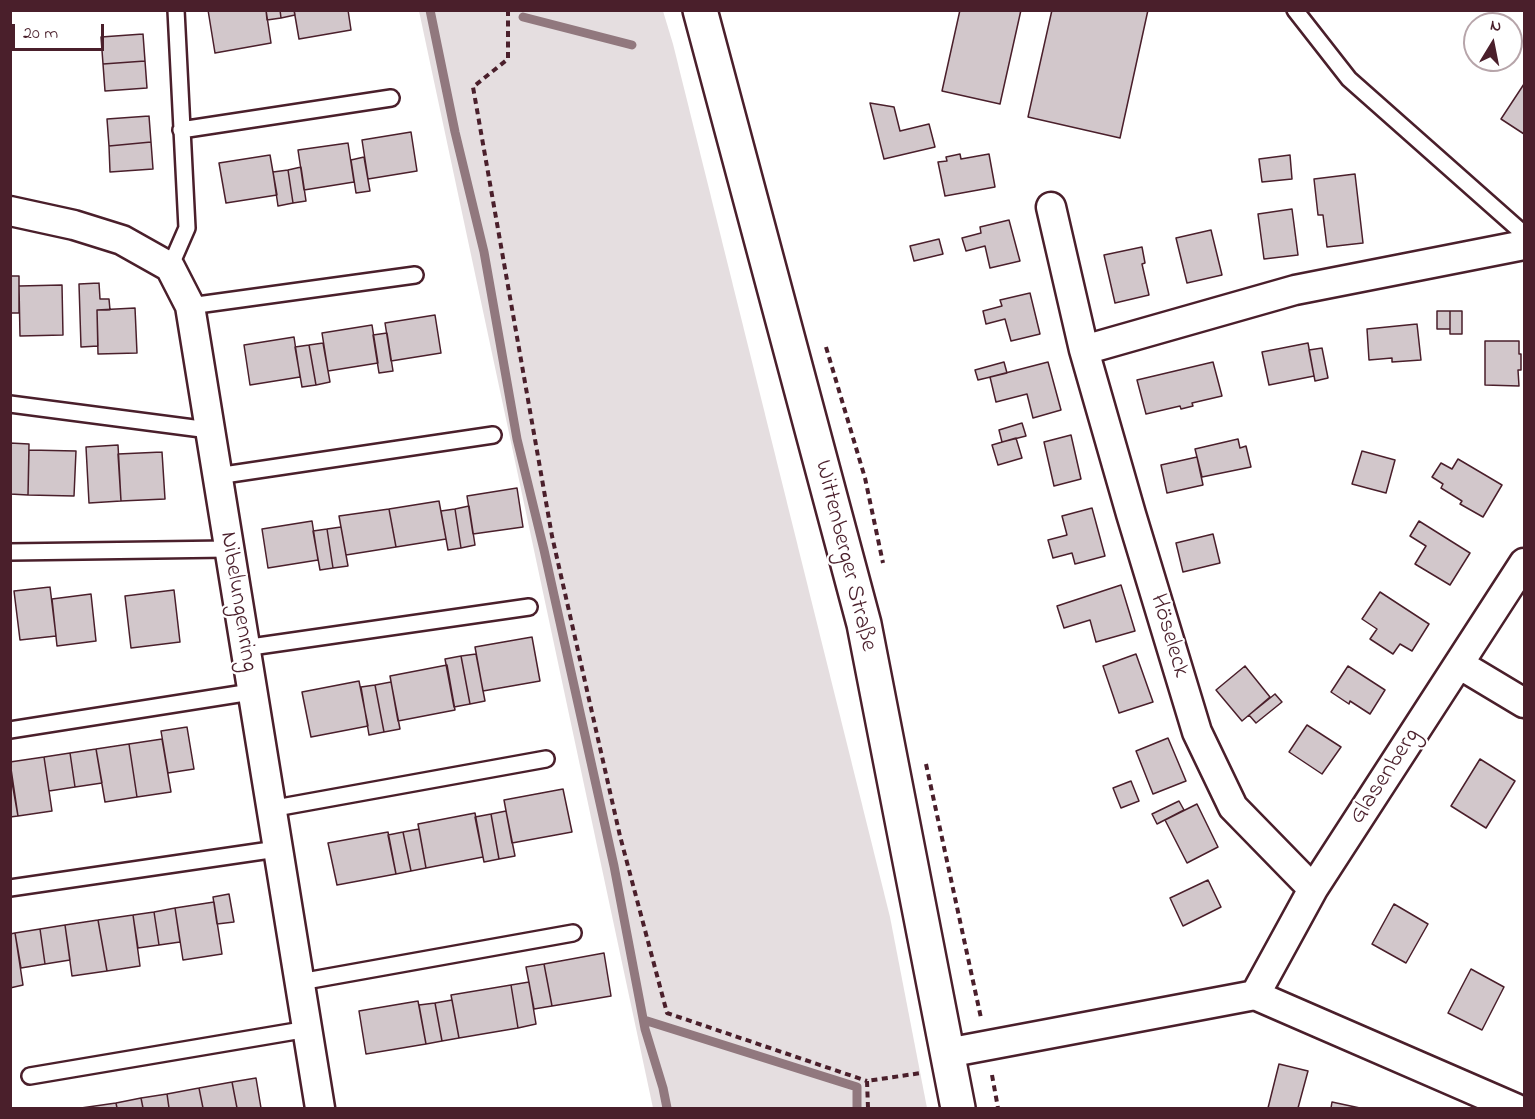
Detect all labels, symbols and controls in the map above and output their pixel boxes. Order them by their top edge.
scale bar [15,12,106,50]
north arrow [1463,12,1523,72]
text: N [1488,13,1503,39]
text: 20 m [23,21,58,47]
street label: Wittenberger Straße [806,457,882,655]
street label: Nibelungenring [212,530,262,674]
street label: Höseleck [1142,591,1194,681]
street label: Glasenberg [1344,724,1428,830]

